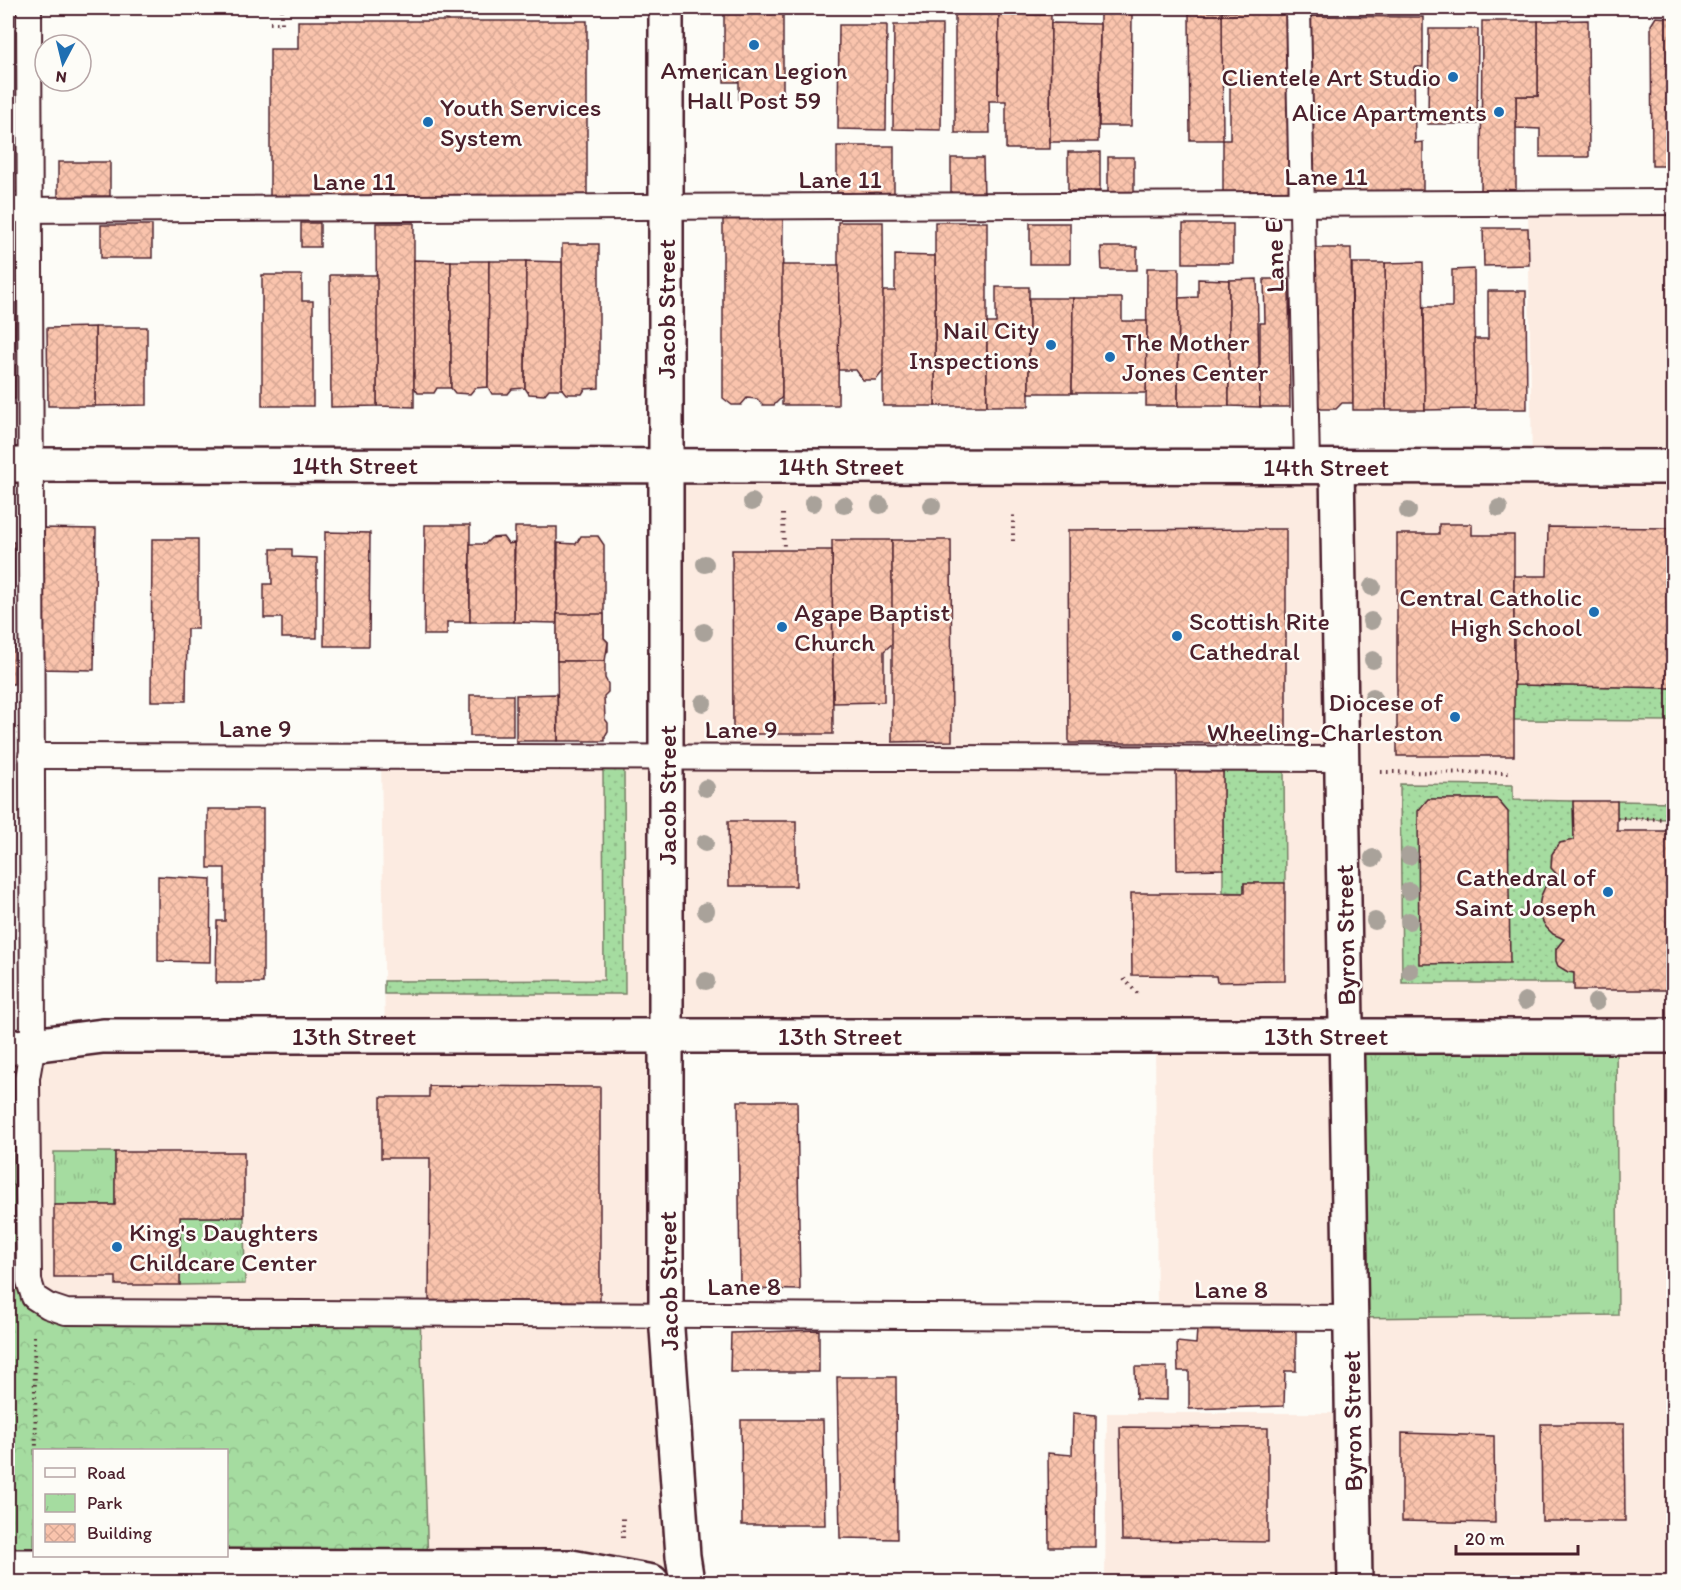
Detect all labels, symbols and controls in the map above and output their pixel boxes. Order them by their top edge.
north arrow [33,33,93,93]
marker: American Legion Hall Post 59 [747,38,761,52]
place label: American Legion Hall Post 59 [661,54,848,116]
place label: Clientele Art Studio [1222,61,1441,93]
text: N [55,67,68,87]
marker: Clientele Art Studio [1446,70,1460,84]
place label: Youth Services System [440,91,602,153]
place label: Alice Apartments [1292,96,1487,128]
marker: Alice Apartments [1492,105,1506,119]
marker: Youth Services System [421,115,435,129]
street label: Lane 11 [1284,160,1368,192]
street label: Lane 11 [798,163,882,195]
street label: Lane 11 [312,165,396,197]
street label: Lane E [1257,219,1291,293]
street label: Jacob Street [650,239,682,379]
place label: Nail City Inspections [909,314,1039,376]
place label: The Mother Jones Center [1122,326,1268,388]
marker: Nail City Inspections [1044,338,1058,352]
marker: The Mother Jones Center [1103,350,1117,364]
street label: 14th Street [292,449,418,481]
street label: 14th Street [778,450,904,482]
street label: 14th Street [1263,451,1389,483]
place label: Central Catholic High School [1399,581,1582,643]
place label: Agape Baptist Church [794,596,951,658]
place label: Scottish Rite Cathedral [1189,605,1330,667]
marker: Central Catholic High School [1587,605,1601,619]
marker: Agape Baptist Church [775,620,789,634]
marker: Scottish Rite Cathedral [1170,629,1184,643]
place label: Diocese of Wheeling-Charleston [1207,686,1443,748]
marker: Diocese of Wheeling-Charleston [1448,710,1462,724]
street label: Lane 9 [218,712,292,744]
street label: Lane 9 [704,713,778,745]
street label: Jacob Street [651,725,683,865]
place label: Cathedral of Saint Joseph [1455,861,1596,923]
street label: Byron Street [1328,864,1362,1006]
marker: Cathedral of Saint Joseph [1601,885,1615,899]
street label: 13th Street [292,1020,416,1052]
street label: 13th Street [778,1020,902,1052]
street label: 13th Street [1264,1020,1388,1052]
street label: Jacob Street [651,1211,685,1351]
place label: King's Daughters Childcare Center [129,1216,318,1278]
marker: King's Daughters Childcare Center [110,1240,124,1254]
street label: Lane 8 [707,1270,781,1302]
street label: Lane 8 [1194,1273,1268,1305]
street label: Byron Street [1335,1350,1369,1492]
legend [33,1449,228,1557]
text: Road [87,1462,126,1484]
text: Park [87,1492,122,1514]
scale bar [1456,1518,1578,1556]
text: Building [87,1522,153,1544]
text: 20 m [1465,1528,1505,1550]

